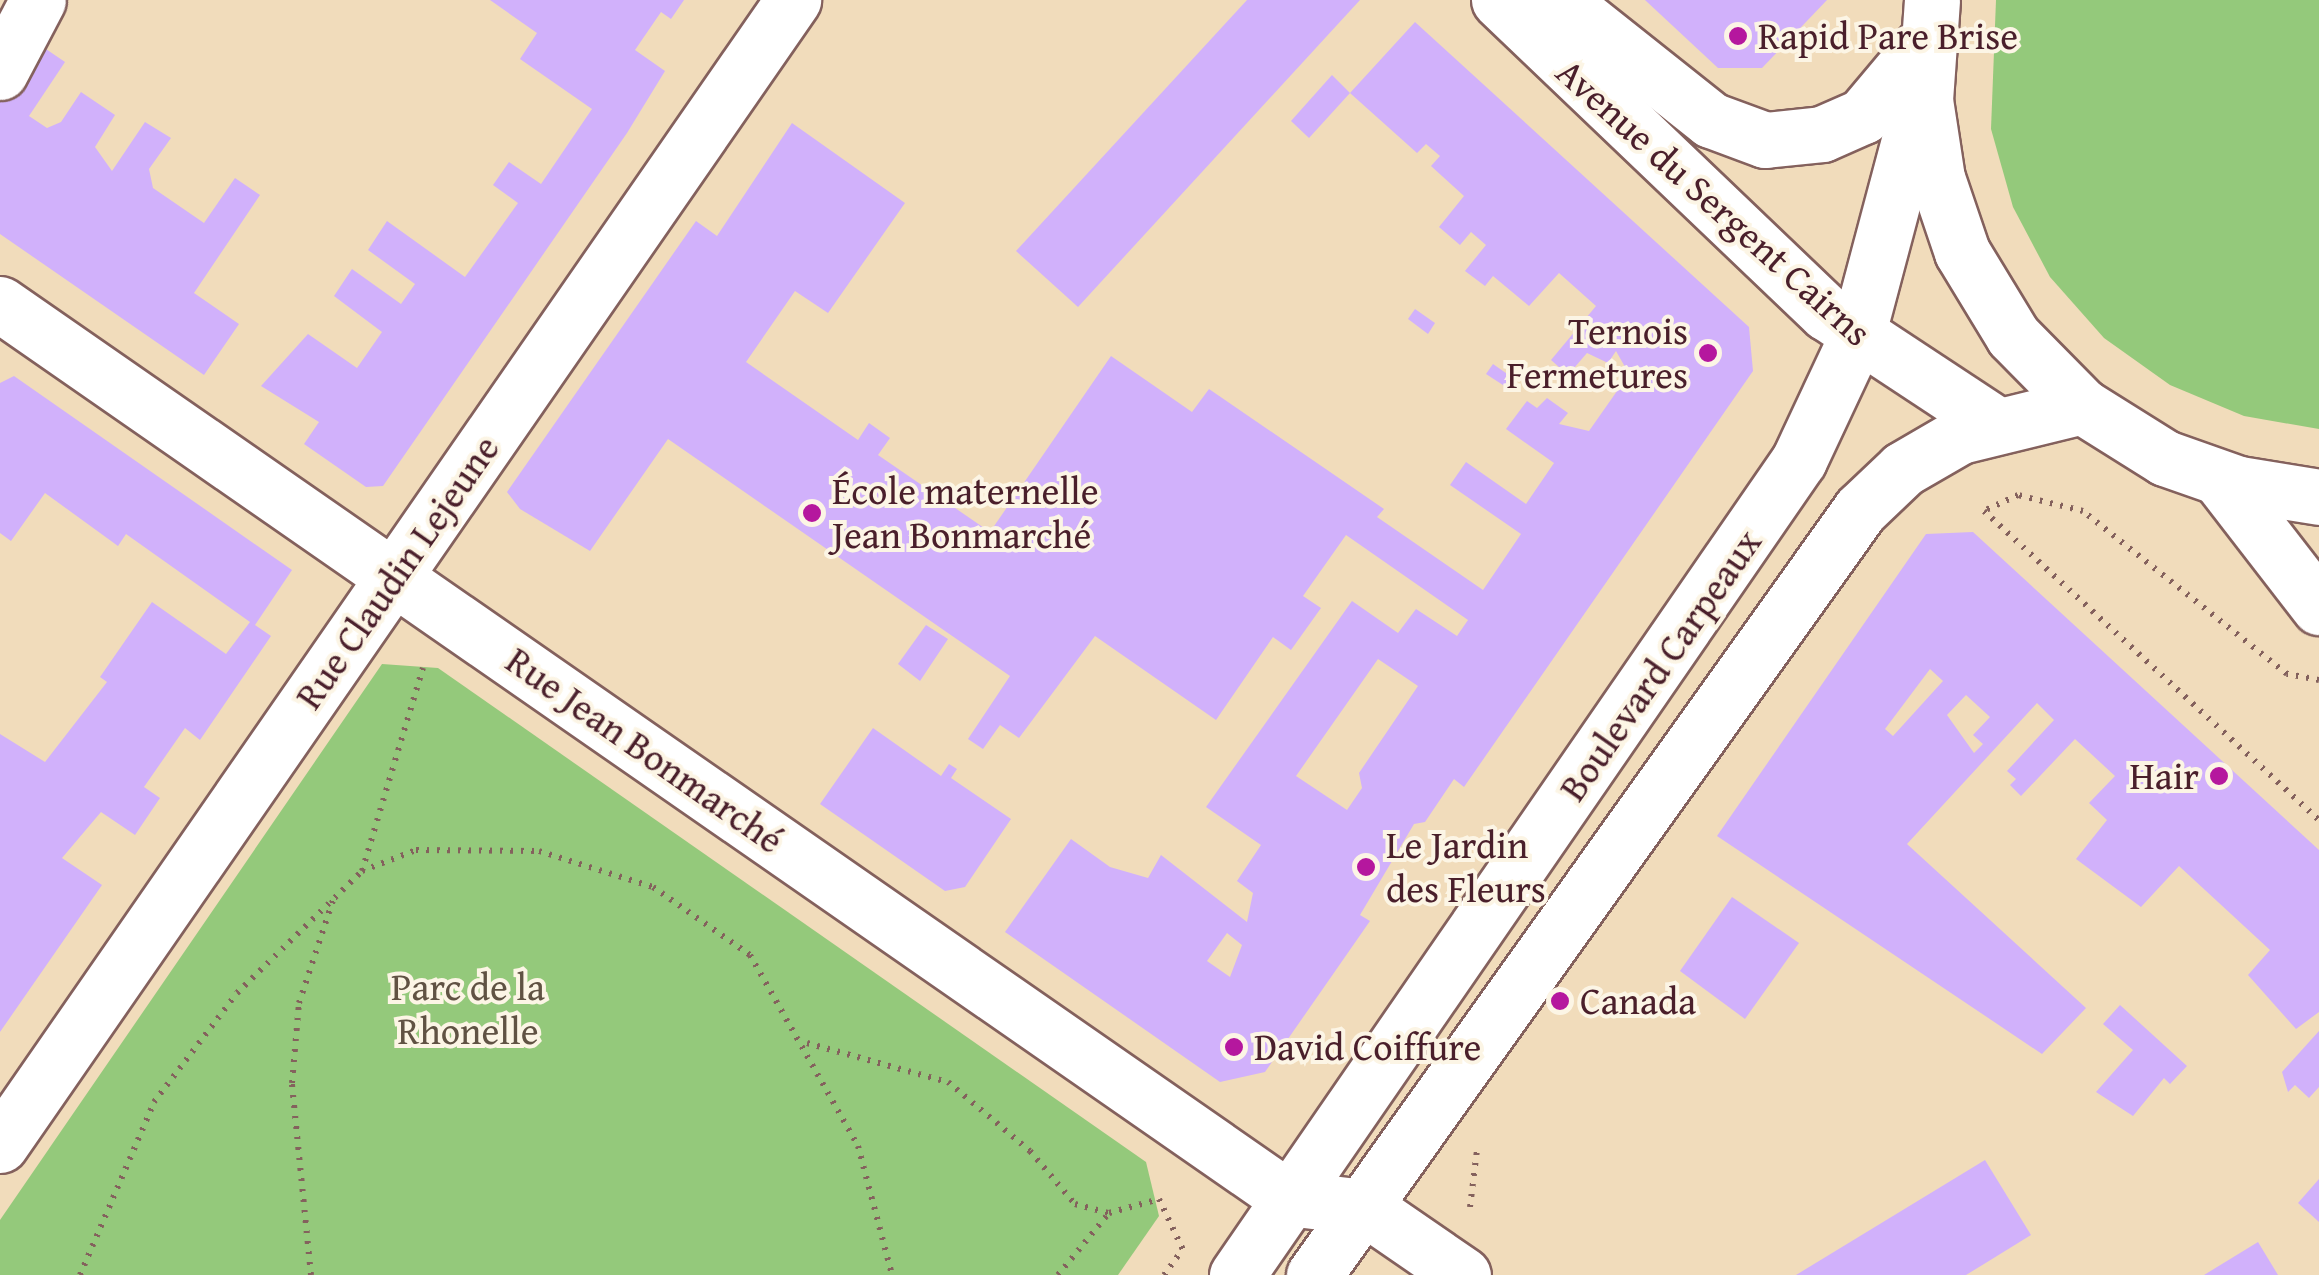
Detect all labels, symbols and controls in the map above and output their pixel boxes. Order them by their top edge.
place label: Rapid Pare Brise [1758,13,2018,59]
marker: Rapid Pare Brise [1727,25,1749,47]
street label: Avenue du Sergent Cairns [1547,49,1881,355]
place label: Ternois Fermetures [1507,308,1688,398]
marker: Ternois Fermetures [1697,342,1719,364]
street label: Rue Claudin Lejeune [286,427,508,717]
place label: École maternelle Jean Bonmarché [832,468,1099,558]
marker: École maternelle Jean Bonmarché [801,502,823,524]
street label: Boulevard Carpeaux [1549,521,1771,809]
street label: Rue Jean Bonmarché [498,637,792,863]
place label: Hair [2129,753,2199,799]
marker: Hair [2208,765,2230,787]
place label: Le Jardin des Fleurs [1386,822,1546,912]
marker: Le Jardin des Fleurs [1355,856,1377,878]
park label: Parc de la Rhonelle [391,964,545,1054]
place label: Canada [1580,978,1696,1024]
marker: Canada [1549,990,1571,1012]
place label: David Coiffure [1254,1024,1481,1070]
marker: David Coiffure [1223,1036,1245,1058]

